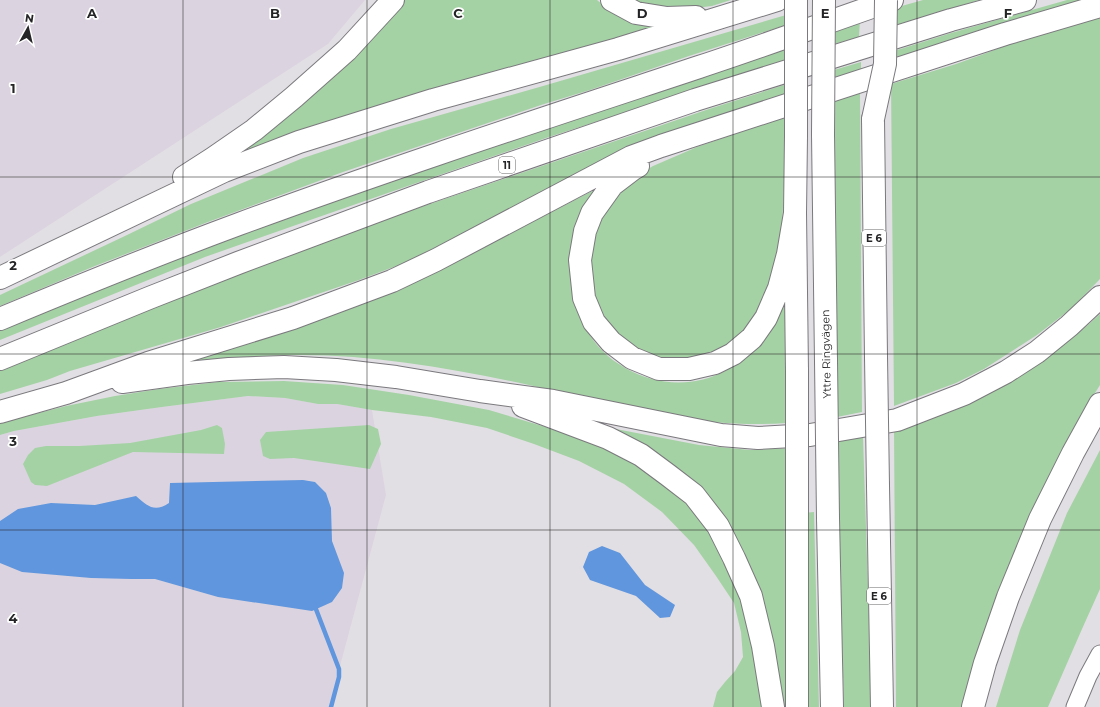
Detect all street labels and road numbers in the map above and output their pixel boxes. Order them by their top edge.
road number: 11 [499,157,515,173]
road number: E 6 [862,230,886,246]
street label: Yttre Ringvägen [818,309,834,399]
road number: E 6 [867,588,891,604]

